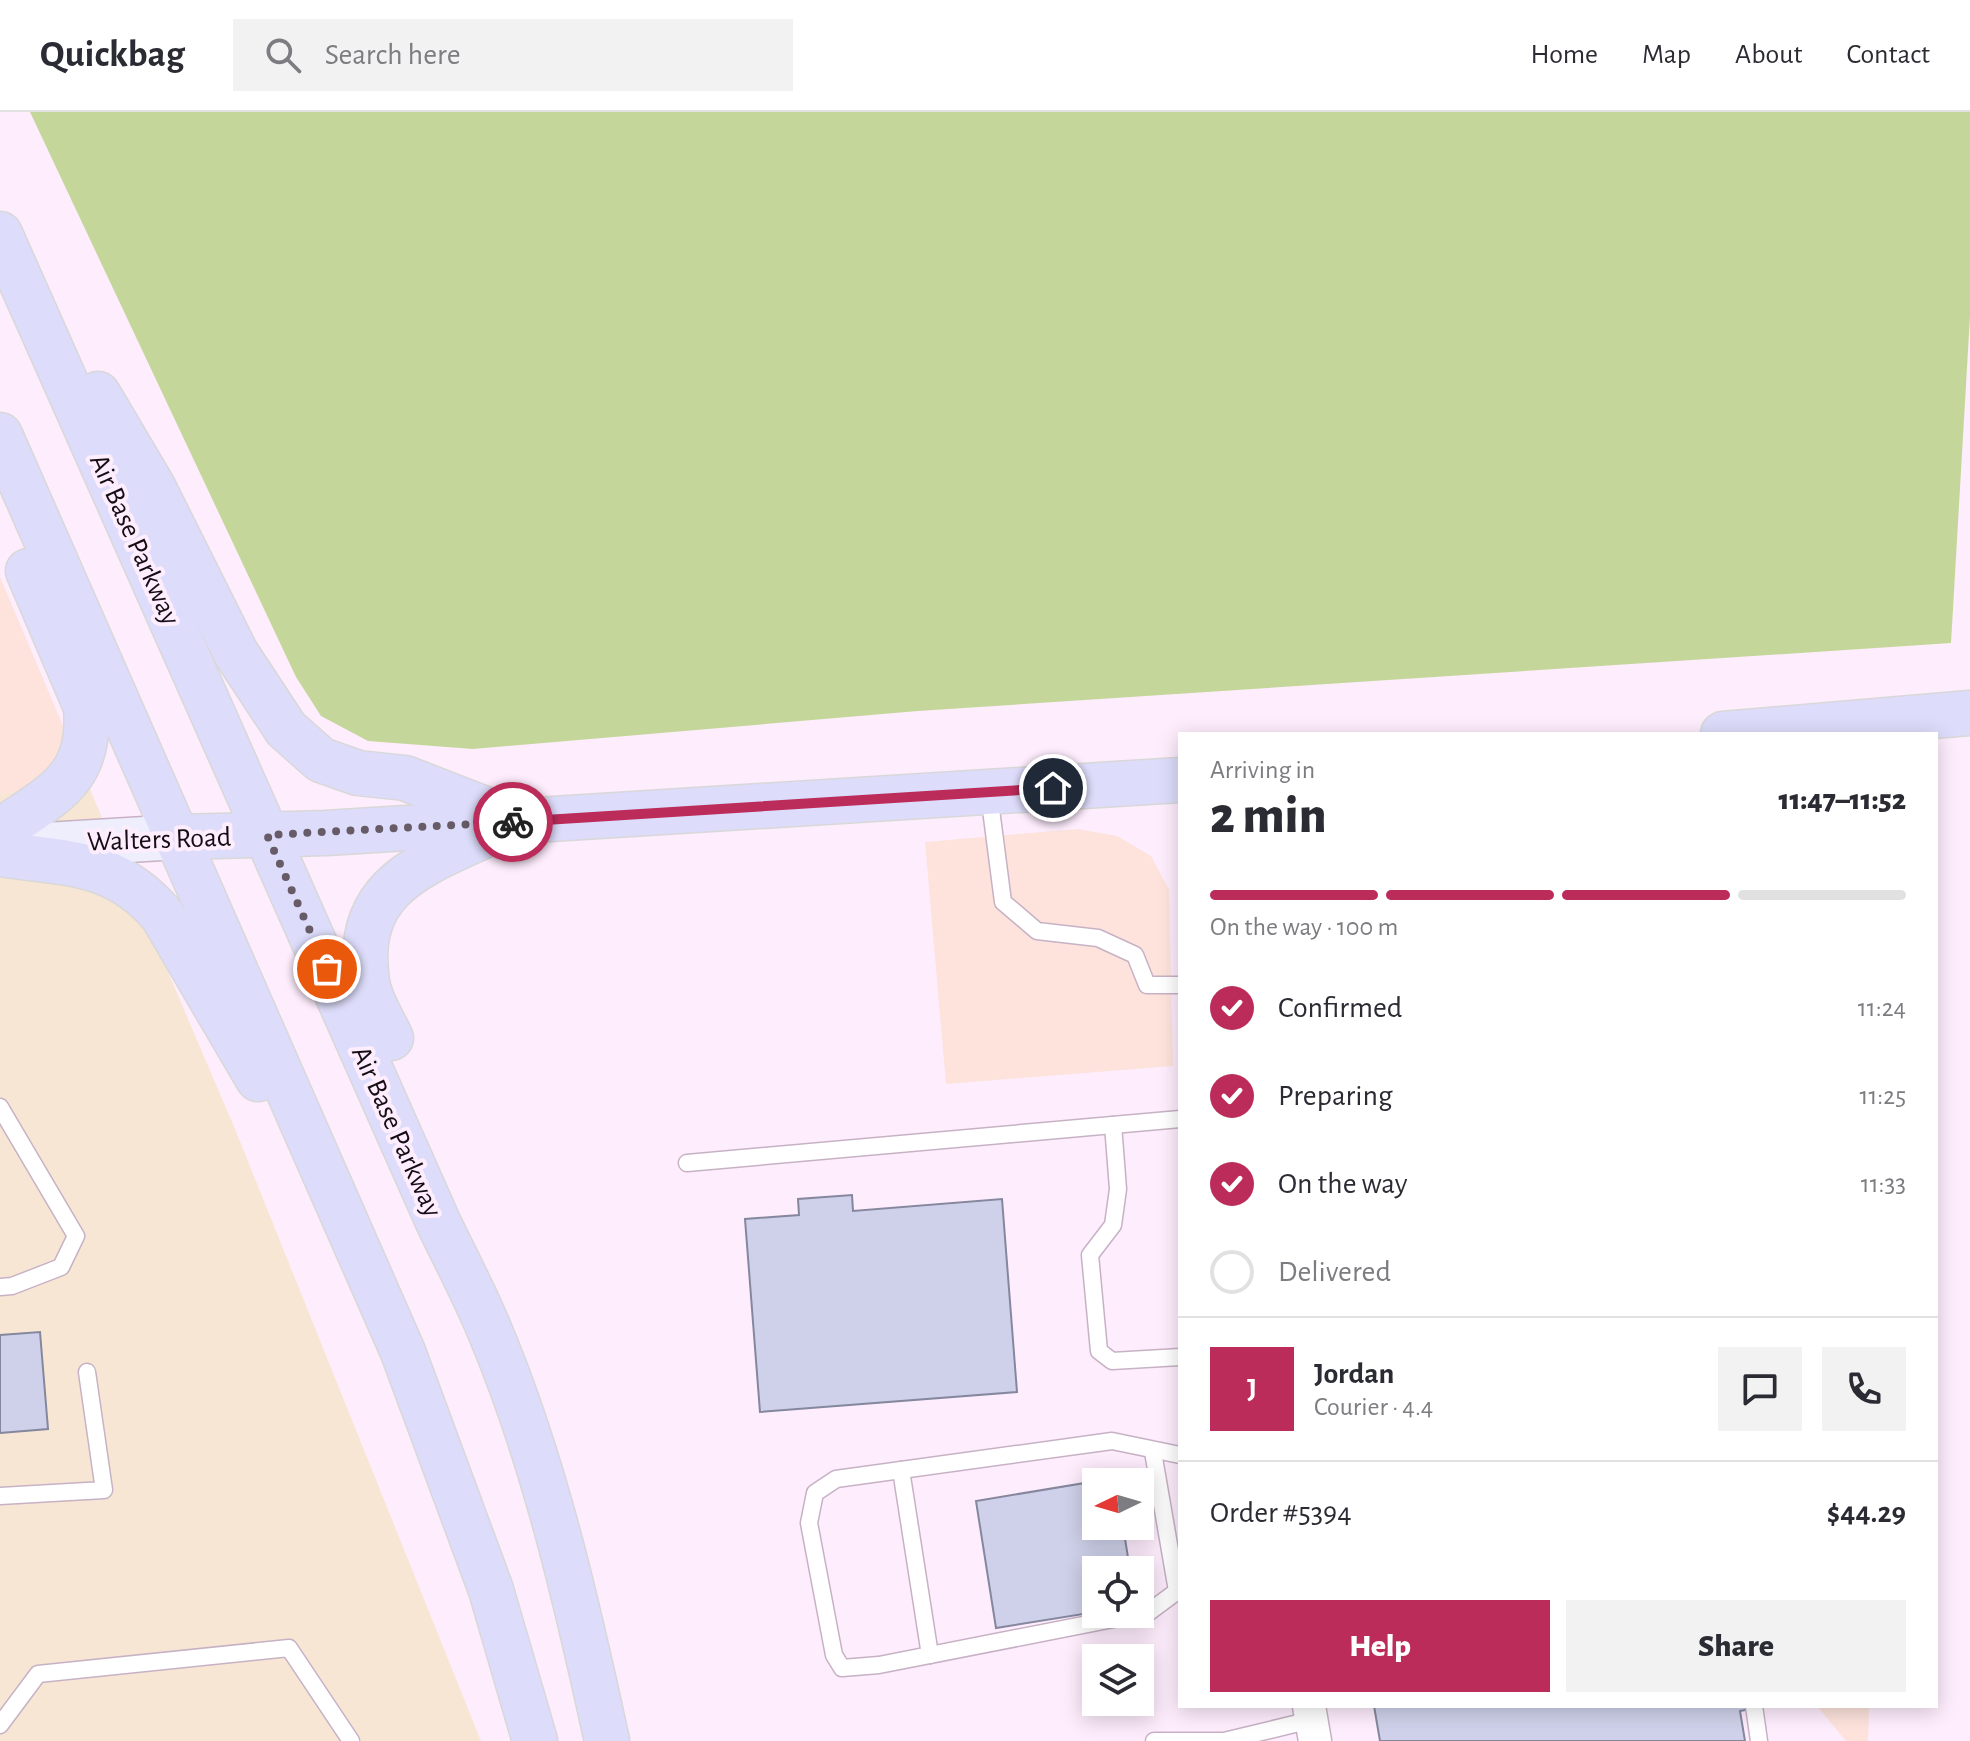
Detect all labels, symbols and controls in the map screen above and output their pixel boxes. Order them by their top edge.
search box [233,19,793,91]
icon: search [261,33,305,77]
text: Quickbag [40,36,185,74]
text: Search here [325,40,461,70]
text: Home [1531,41,1598,69]
text: Map [1642,41,1691,69]
text: About [1735,41,1803,69]
text: Contact [1847,41,1930,69]
street label: Air Base Parkway [84,450,184,629]
pin [1019,754,1087,822]
text: Arriving in [1210,757,1315,783]
icon: home [1031,766,1075,810]
courier [473,782,553,862]
text: 11:47–11:52 [1778,785,1906,815]
text: 2 min [1210,790,1326,842]
icon: bike [491,800,535,844]
street label: Walters Road [86,823,232,857]
text: On the way · 100 m [1210,914,1398,940]
pin [293,935,361,1003]
icon: bag [305,947,349,991]
icon: check [1210,986,1254,1030]
text: Confirmed [1278,993,1402,1023]
text: 11:24 [1858,995,1906,1021]
street label: Air Base Parkway [346,1042,446,1221]
icon: check [1210,1074,1254,1118]
text: Preparing [1278,1081,1393,1111]
text: 11:25 [1859,1083,1906,1109]
icon: check [1210,1162,1254,1206]
text: On the way [1278,1169,1407,1199]
text: 11:33 [1861,1171,1906,1197]
text: Delivered [1278,1257,1391,1287]
button: chat [1718,1347,1802,1431]
button: phone [1822,1347,1906,1431]
text: Jordan [1314,1359,1394,1389]
text: J [1247,1374,1257,1404]
text: Courier · 4.4 [1314,1394,1433,1420]
north arrow [1082,1468,1154,1540]
map controls [1082,1468,1154,1716]
text: Order #5394 [1210,1498,1352,1528]
text: $44.29 [1827,1498,1906,1528]
button: locate [1082,1556,1154,1628]
button: Help [1210,1600,1550,1692]
button: Share [1566,1600,1906,1692]
button: layers [1082,1644,1154,1716]

